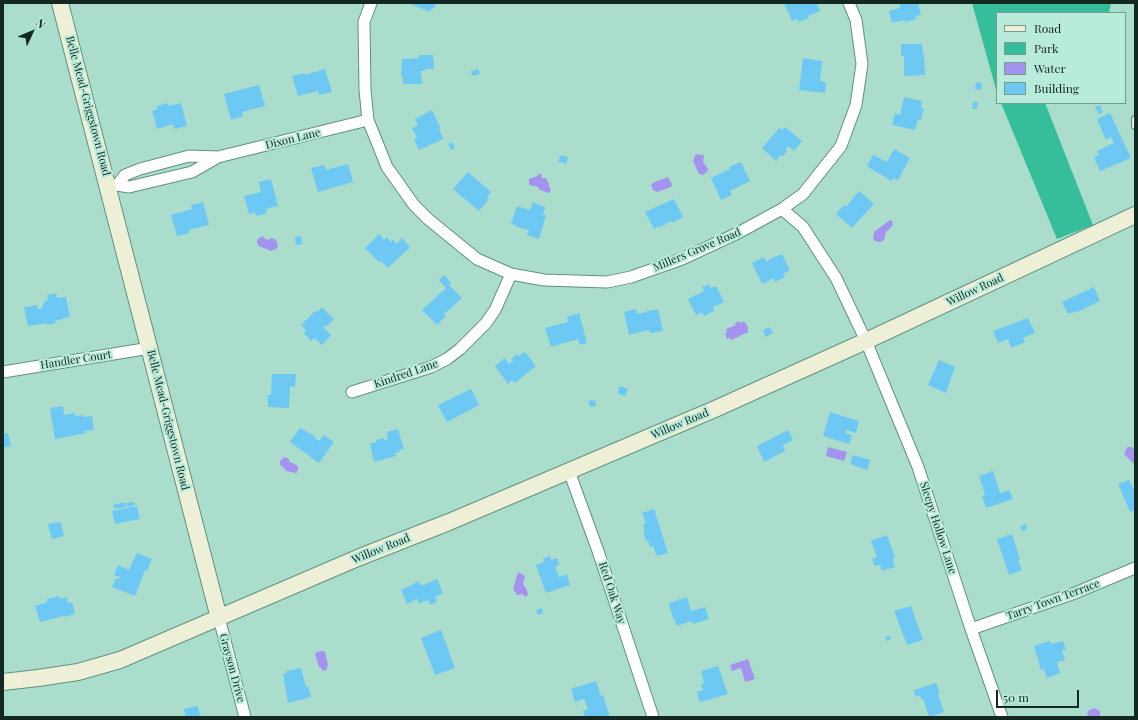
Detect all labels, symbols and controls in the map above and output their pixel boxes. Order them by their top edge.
north arrow [12,12,52,52]
legend [996,12,1126,104]
text: N [33,15,49,31]
text: Road [1034,20,1061,36]
street label: Belle Mead-Griggstown Road [63,35,113,177]
text: Park [1034,40,1059,56]
text: Water [1034,60,1066,76]
text: Building [1034,80,1079,96]
street label: Dixon Lane [264,126,322,152]
street label: Millers Grove Road [651,226,743,274]
street label: Willow Road [944,271,1006,309]
street label: Handler Court [40,348,112,372]
street label: Belle Mead-Griggstown Road [144,349,192,491]
street label: Kindred Lane [372,357,440,391]
street label: Willow Road [649,406,711,442]
street label: Sleepy Hollow Lane [917,480,959,576]
street label: Willow Road [350,531,412,567]
street label: Red Oak Way [596,560,628,626]
street label: Tarry Town Terrace [1005,577,1101,623]
street label: Grayson Drive [216,632,248,704]
scale bar [998,682,1081,708]
text: 50 m [1003,689,1029,705]

